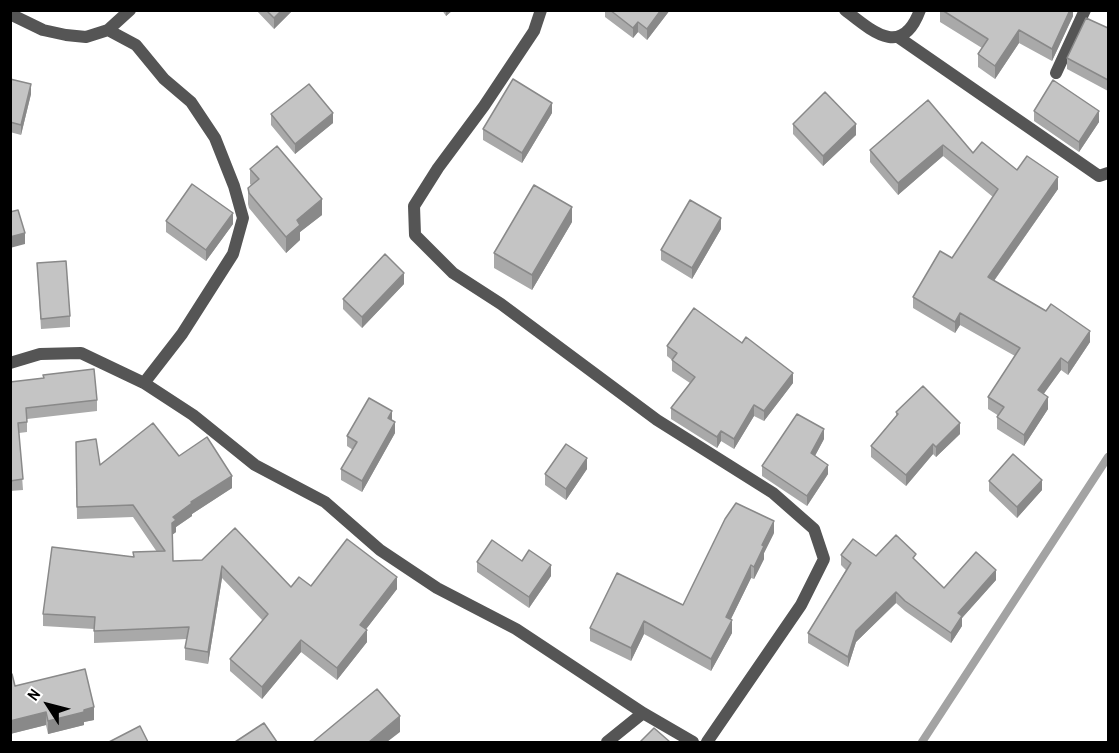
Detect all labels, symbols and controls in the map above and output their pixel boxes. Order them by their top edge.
north arrow [18,675,78,735]
text: N [22,684,45,705]

